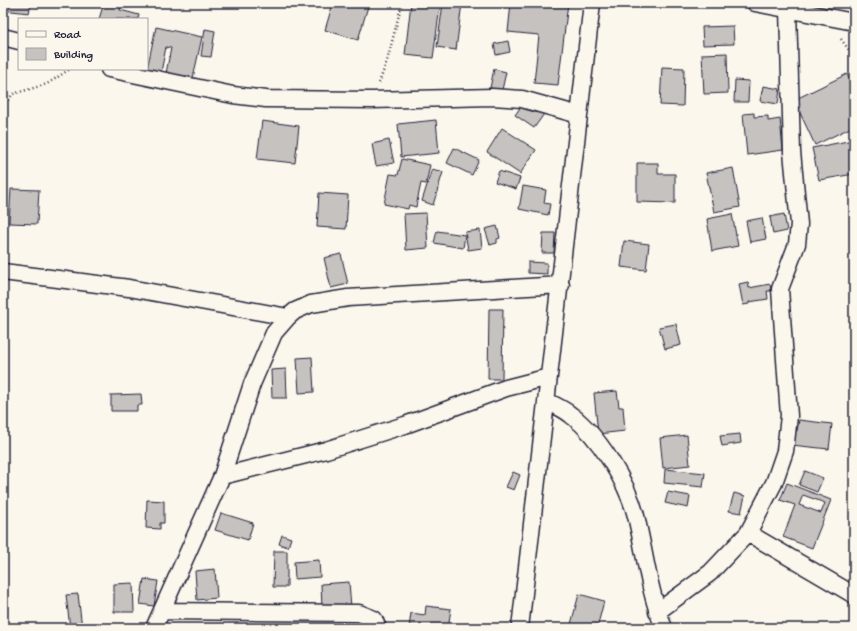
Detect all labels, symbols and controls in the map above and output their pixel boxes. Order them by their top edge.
legend [18,18,148,70]
text: Road [54,29,81,43]
text: Building [53,49,93,63]

